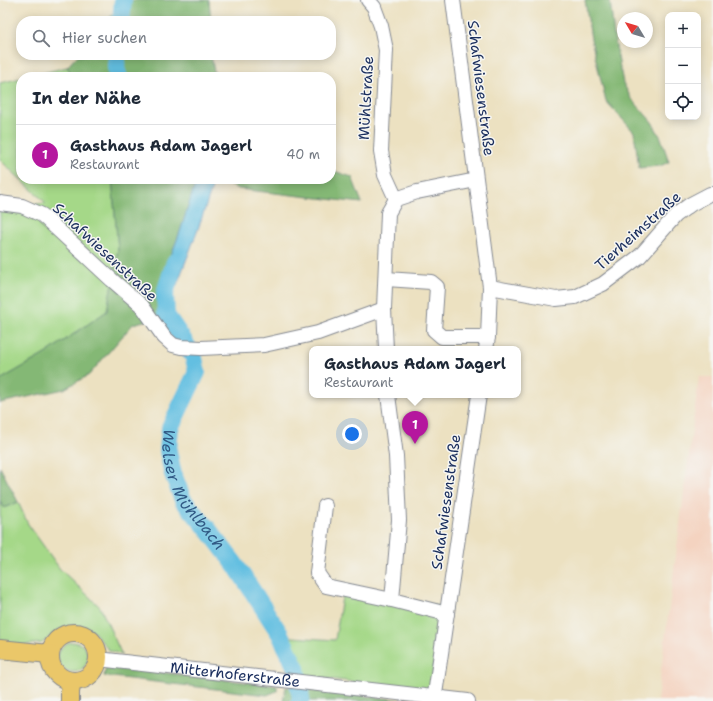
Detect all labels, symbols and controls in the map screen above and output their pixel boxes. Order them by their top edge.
north arrow [617,12,653,48]
map controls [665,12,701,120]
button: + [665,12,701,48]
search box [16,16,336,60]
street label: Schafwiesenstraße [463,19,499,157]
icon: search [30,27,52,49]
text: Hier suchen [62,28,147,48]
button: − [665,48,701,84]
street label: Mühlstraße [354,56,378,140]
button: locate [665,84,701,120]
text: In der Nähe [32,87,141,109]
text: Gasthaus Adam Jagerl [70,136,252,156]
text: 1 [42,146,48,163]
text: 40 m [286,146,320,163]
text: Restaurant [70,156,140,173]
street label: Tierheimstraße [591,187,685,275]
street label: Schafwiesenstraße [48,198,162,306]
popup [309,346,521,398]
text: Gasthaus Adam Jagerl [324,354,506,374]
text: Restaurant [324,374,393,391]
pin: 1 [402,411,428,444]
your location [342,424,362,444]
water label: Welser Mühlbach [157,428,230,554]
street label: Schafwiesenstraße [427,433,465,571]
street label: Mitterhoferstraße [169,657,301,692]

